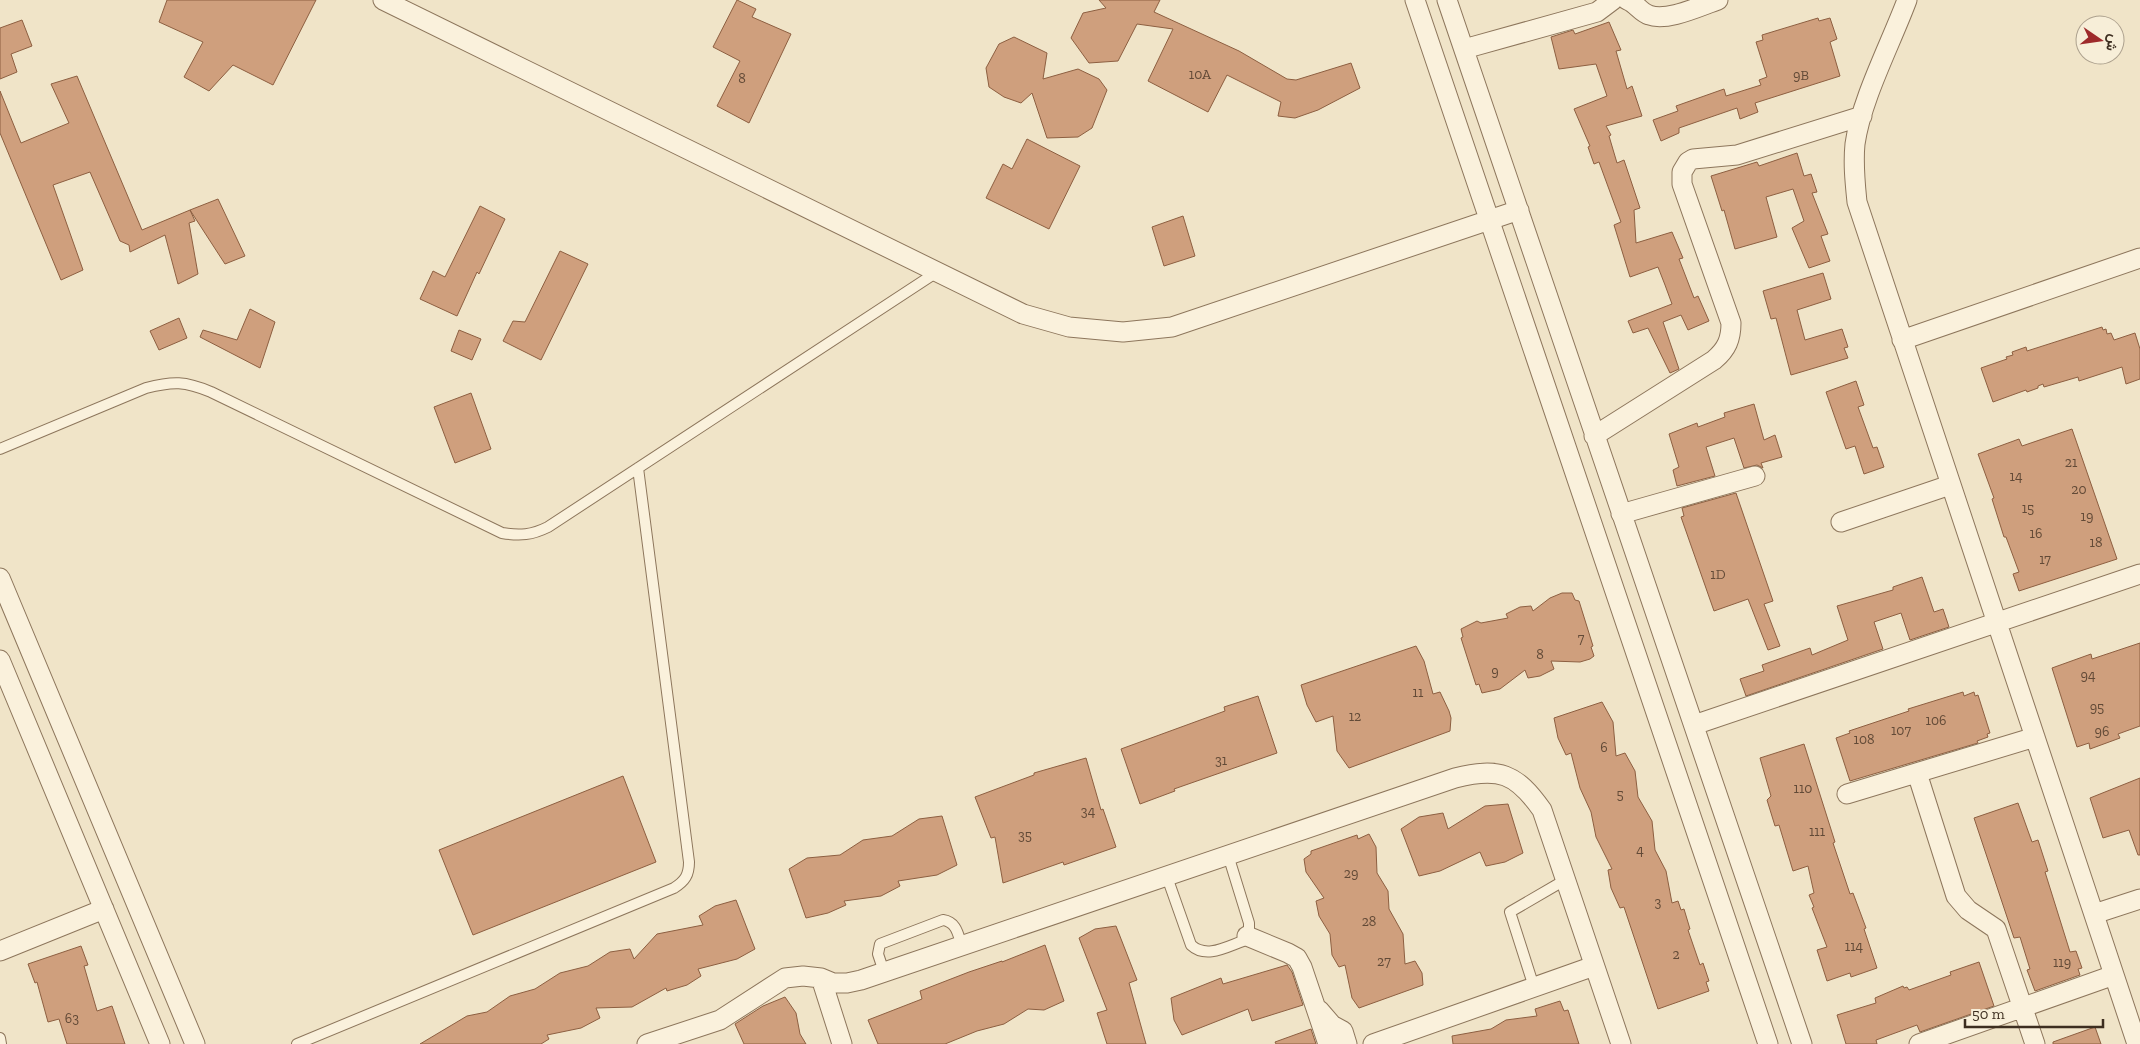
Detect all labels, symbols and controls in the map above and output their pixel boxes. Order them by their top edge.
north arrow [2075,15,2125,65]
text: ش [2102,33,2122,53]
house number: 10A [1189,66,1212,83]
house number: 9B [1793,67,1809,84]
house number: 8 [738,70,746,87]
house number: 21 [2065,454,2078,471]
house number: 14 [2010,468,2023,485]
house number: 20 [2071,481,2087,498]
house number: 15 [2022,500,2034,517]
house number: 19 [2081,508,2093,525]
house number: 16 [2030,525,2042,542]
house number: 18 [2090,534,2102,551]
house number: 17 [2039,551,2051,568]
house number: 1D [1710,566,1726,583]
house number: 7 [1578,630,1585,647]
house number: 8 [1536,646,1544,663]
house number: 9 [1491,663,1499,680]
house number: 94 [2081,667,2096,684]
house number: 11 [1413,684,1424,701]
house number: 95 [2090,699,2104,716]
house number: 12 [1349,708,1361,725]
house number: 106 [1926,712,1946,729]
house number: 107 [1891,722,1911,739]
house number: 96 [2095,723,2109,740]
house number: 108 [1854,731,1875,748]
house number: 6 [1600,739,1608,756]
house number: 31 [1215,752,1228,769]
house number: 110 [1794,780,1812,797]
house number: 5 [1616,786,1624,803]
house number: 34 [1081,803,1096,820]
house number: 111 [1809,823,1826,840]
house number: 35 [1018,827,1032,844]
house number: 4 [1636,842,1644,859]
house number: 29 [1344,865,1358,882]
house number: 3 [1655,894,1662,911]
house number: 28 [1362,913,1376,930]
house number: 114 [1845,938,1864,955]
house number: 2 [1672,946,1680,963]
house number: 27 [1377,953,1391,970]
house number: 119 [2053,954,2071,971]
scale bar [1965,996,2102,1028]
text: 50 m [1972,1005,2005,1023]
house number: 63 [65,1010,79,1027]

